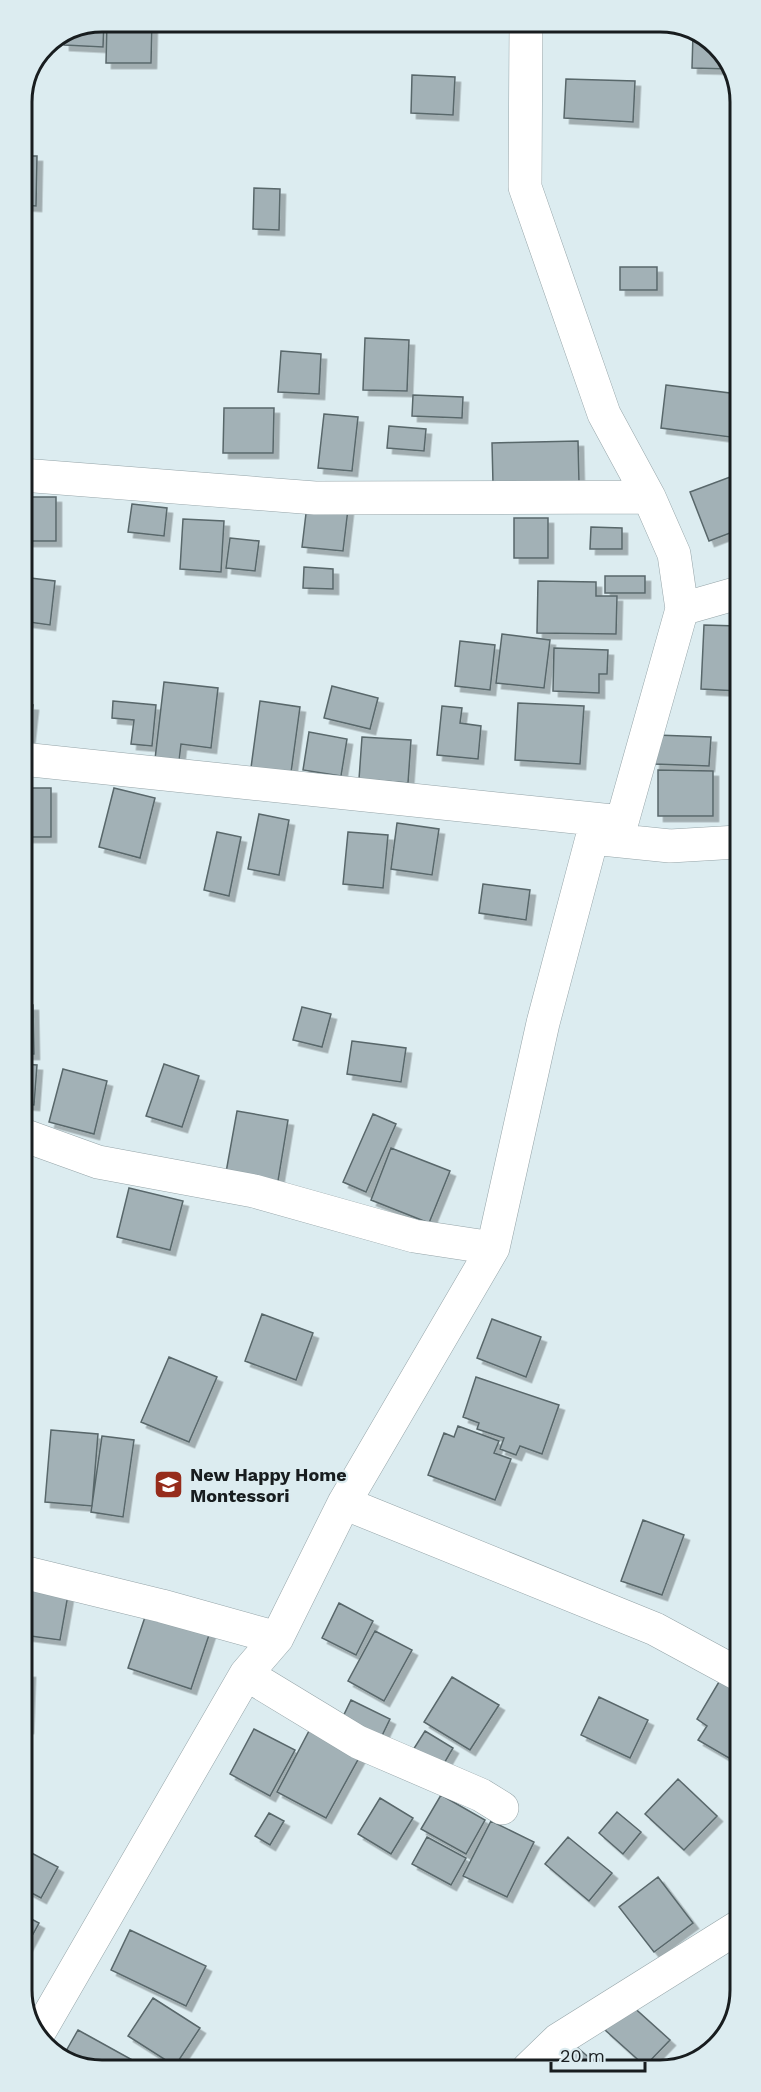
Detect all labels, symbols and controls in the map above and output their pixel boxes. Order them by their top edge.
place label: New Happy Home Montessori [190,1464,347,1506]
school or university icon: New Happy Home Montessori [153,1468,185,1500]
scale bar [551,2035,646,2073]
text: 20 m [560,2045,605,2066]

